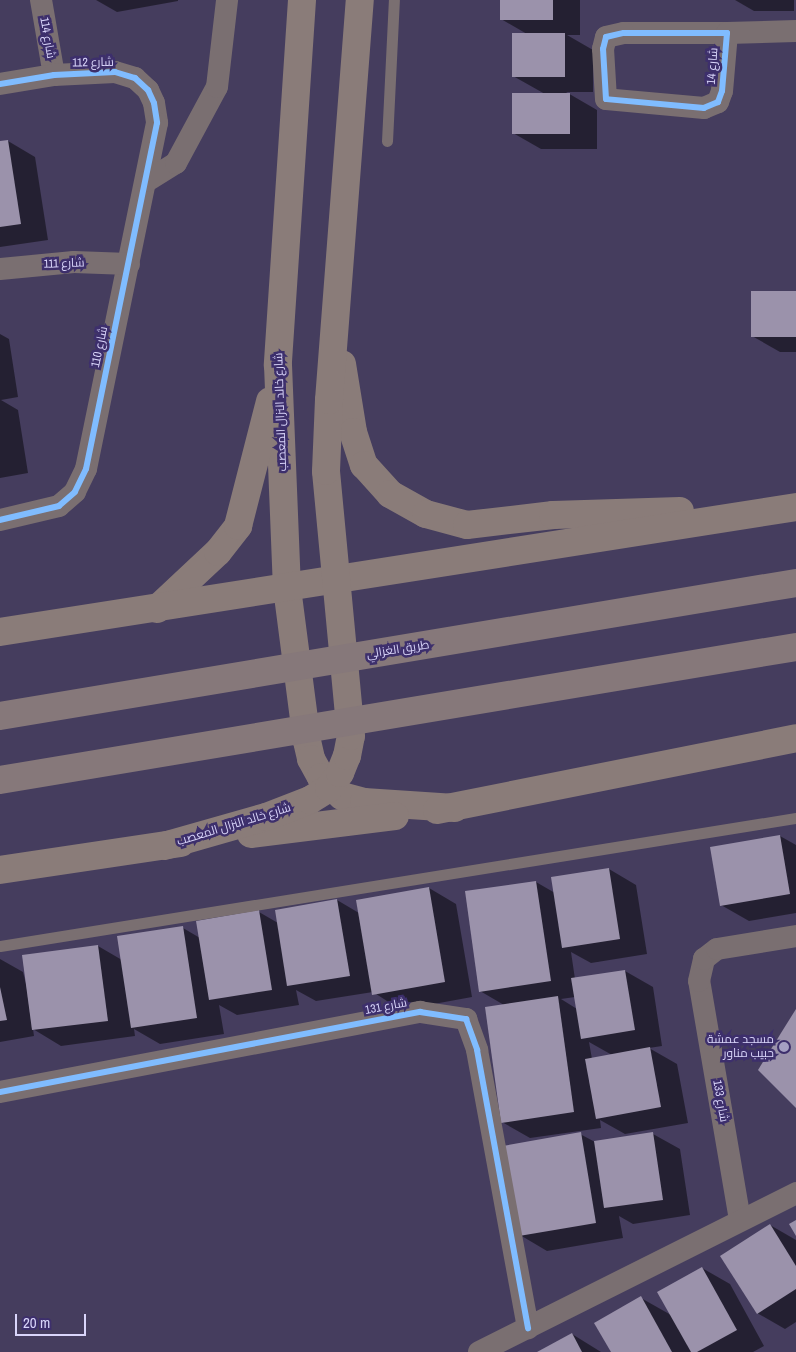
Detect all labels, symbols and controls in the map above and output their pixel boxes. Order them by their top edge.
street label: 114 شارع [36,16,58,60]
street label: شارع 14 [705,47,721,85]
street label: شارع 112 [72,55,114,71]
street label: شارع 111 [43,256,85,272]
street label: شارع 110 [89,325,111,369]
street label: شارع خالد النزال المعصب [272,353,290,471]
street label: طريق الغزالي [366,638,430,662]
street label: شارع خالد النزال المعصب [175,801,293,849]
street label: شارع 131 [364,996,408,1018]
place label: مسجد عمشة حبيب مناور [707,1033,774,1061]
marker: مسجد عمشة حبيب مناور [778,1041,790,1053]
street label: شارع 133 [709,1079,731,1123]
scale bar [18,1304,89,1336]
text: 20 m [23,1312,50,1333]

